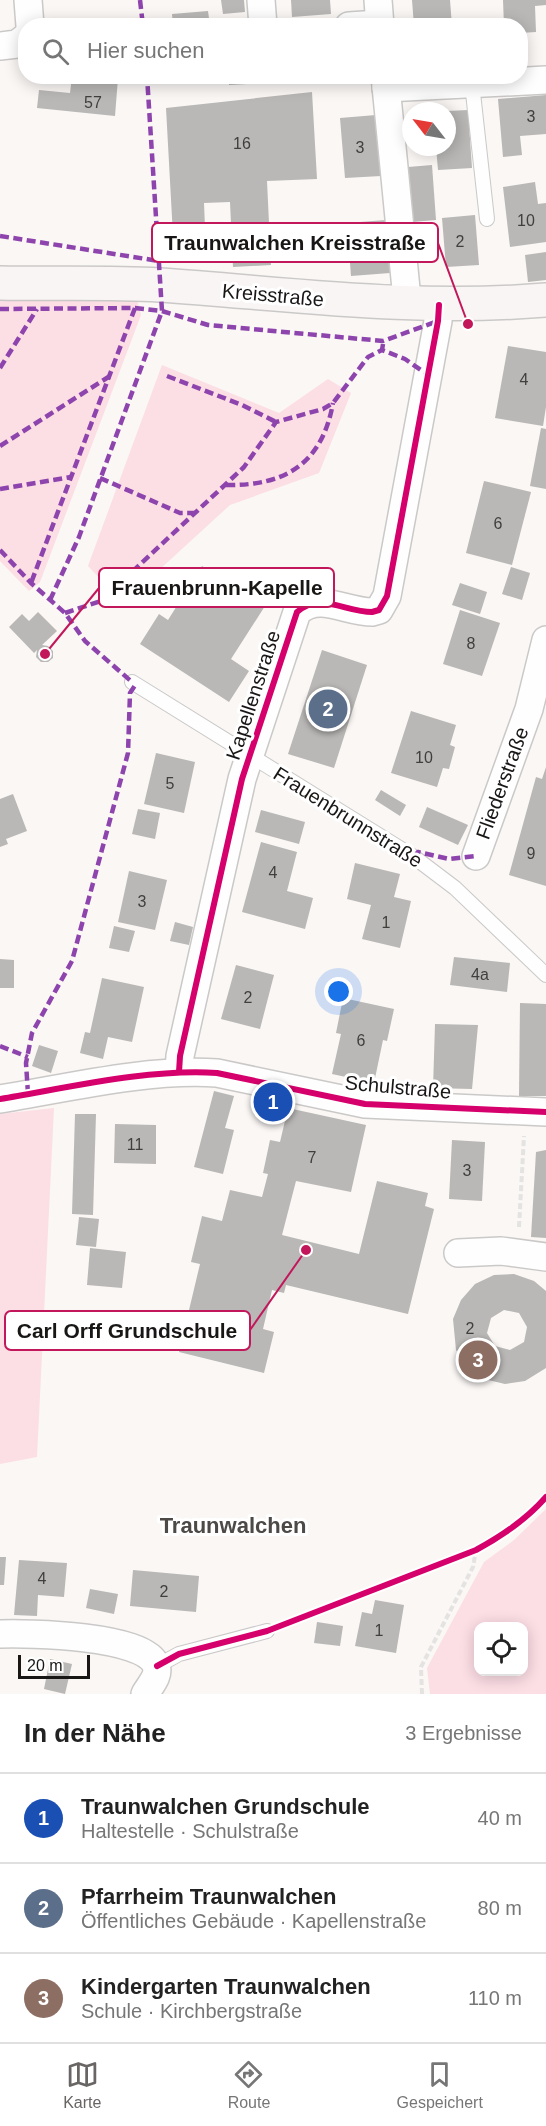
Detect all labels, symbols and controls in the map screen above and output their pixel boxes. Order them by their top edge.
search box [18,18,528,84]
icon: search [39,35,72,68]
text: Hier suchen [87,38,204,63]
house number: 57 [84,94,102,111]
north arrow [402,102,456,156]
house number: 3 [527,108,536,125]
house number: 16 [233,135,251,152]
house number: 3 [356,139,365,156]
house number: 10 [517,212,535,229]
callout: Traunwalchen Kreisstraße [152,223,438,262]
text: Traunwalchen Kreisstraße [164,231,426,254]
house number: 2 [456,233,465,250]
street label: Kreisstraße [221,280,325,310]
house number: 4 [520,371,529,388]
house number: 6 [494,515,503,532]
callout: Frauenbrunn-Kapelle [99,568,334,607]
text: Frauenbrunn-Kapelle [111,576,323,599]
street label: Kapellenstraße [222,628,284,762]
house number: 8 [467,635,476,652]
pin: 2 [308,686,348,732]
street label: Fliederstraße [472,724,532,842]
house number: 10 [415,749,433,766]
street label: Frauenbrunnstraße [270,762,426,872]
house number: 5 [166,775,175,792]
house number: 9 [527,845,536,862]
house number: 4 [269,864,278,881]
house number: 3 [138,893,147,910]
house number: 1 [382,914,391,931]
house number: 4a [471,966,489,983]
your location [324,977,353,1006]
house number: 2 [244,989,253,1006]
house number: 6 [357,1032,366,1049]
street label: Schulstraße [344,1071,452,1103]
pin: 1 [254,1080,292,1124]
house number: 11 [127,1136,143,1153]
house number: 7 [308,1149,317,1166]
house number: 3 [463,1162,472,1179]
callout: Carl Orff Grundschule [5,1311,250,1350]
text: Carl Orff Grundschule [17,1319,237,1342]
house number: 2 [466,1320,475,1337]
pin: 3 [458,1338,498,1382]
district label: Traunwalchen [160,1513,306,1538]
house number: 4 [38,1570,47,1587]
house number: 2 [160,1583,169,1600]
house number: 1 [375,1622,384,1639]
map controls [474,1622,528,1676]
button: locate [474,1622,528,1676]
scale bar [18,1652,90,1680]
text: 20 m [27,1657,63,1674]
text: In der Nähe [24,1718,166,1748]
text: 3 Ergebnisse [405,1722,522,1744]
text: Traunwalchen Grundschule [81,1794,370,1819]
text: 1 [38,1807,49,1829]
text: 40 m [478,1807,522,1829]
text: Haltestelle · Schulstraße [81,1820,299,1842]
text: Pfarrheim Traunwalchen [81,1884,337,1909]
text: 2 [38,1897,49,1919]
text: 80 m [478,1897,522,1919]
text: Öffentliches Gebäude · Kapellenstraße [81,1910,426,1932]
text: Kindergarten Traunwalchen [81,1974,371,1999]
text: 3 [38,1987,49,2009]
text: 110 m [468,1987,522,2009]
text: Schule · Kirchbergstraße [81,2000,302,2022]
tab: Karte [63,2058,101,2112]
tab: Route [228,2058,270,2112]
tab: Gespeichert [397,2058,483,2112]

